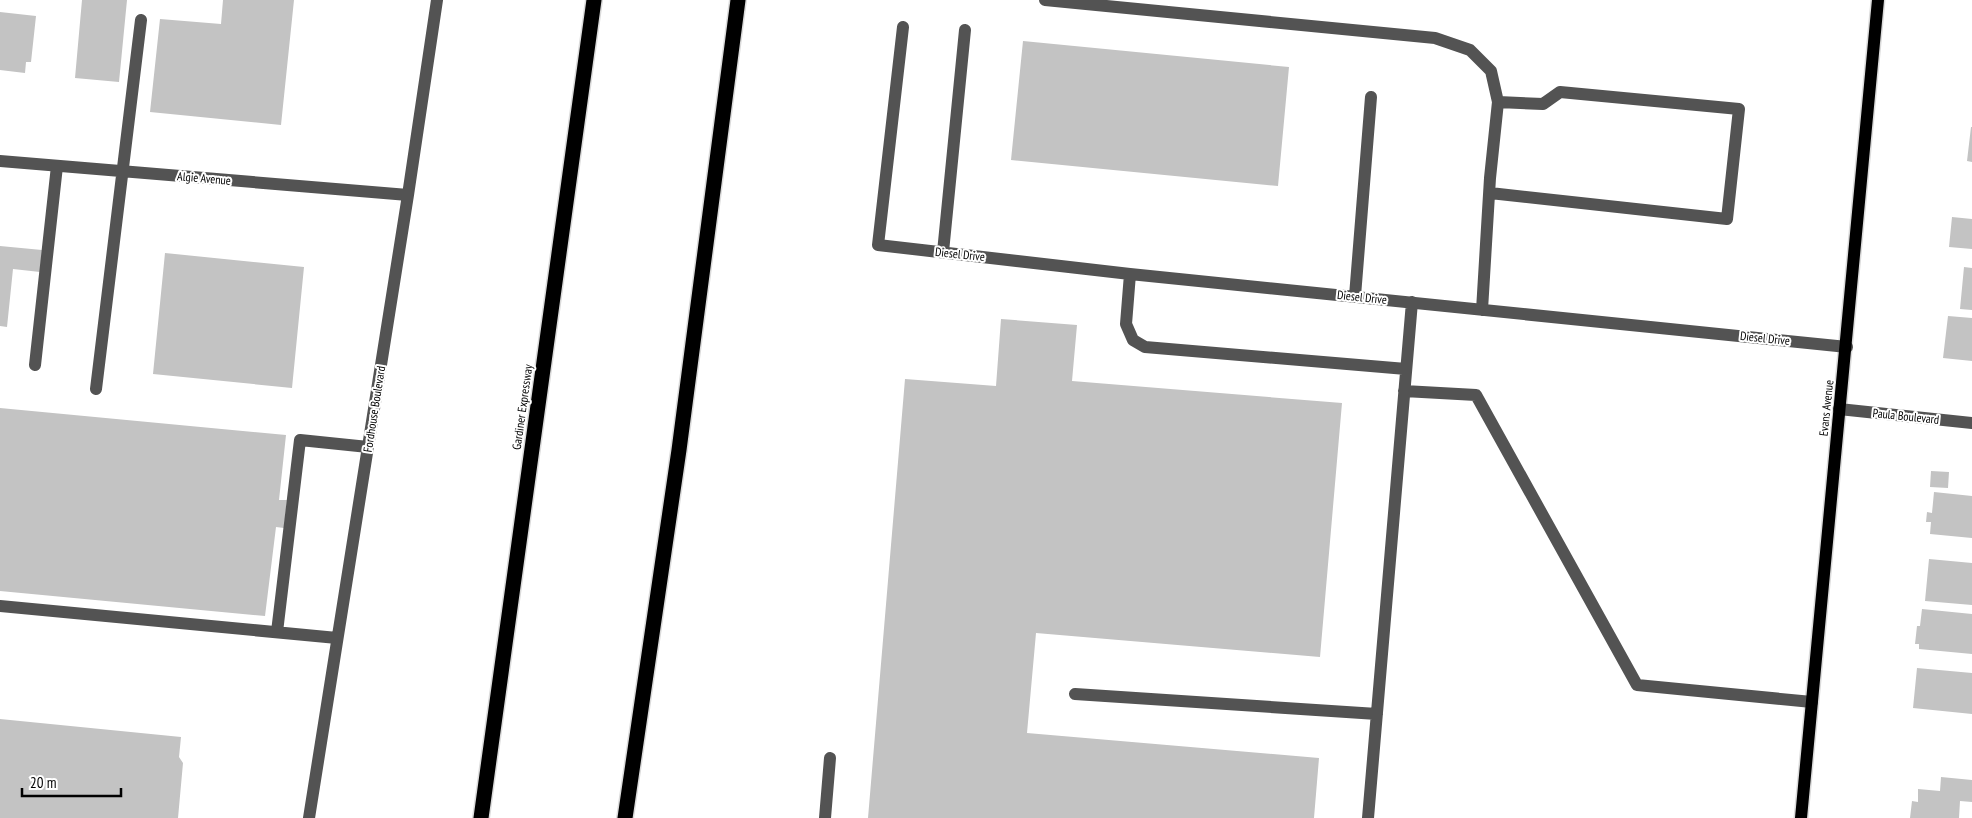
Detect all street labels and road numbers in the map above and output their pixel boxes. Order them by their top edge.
street label: Algie Avenue [177,168,231,188]
street label: Diesel Drive [934,244,986,264]
street label: Diesel Drive [1336,287,1388,307]
street label: Diesel Drive [1739,328,1791,348]
street label: Gardiner Expressway [509,363,535,451]
street label: Fordhouse Boulevard [360,365,388,453]
street label: Evans Avenue [1816,379,1836,437]
street label: Paula Boulevard [1872,405,1940,427]

